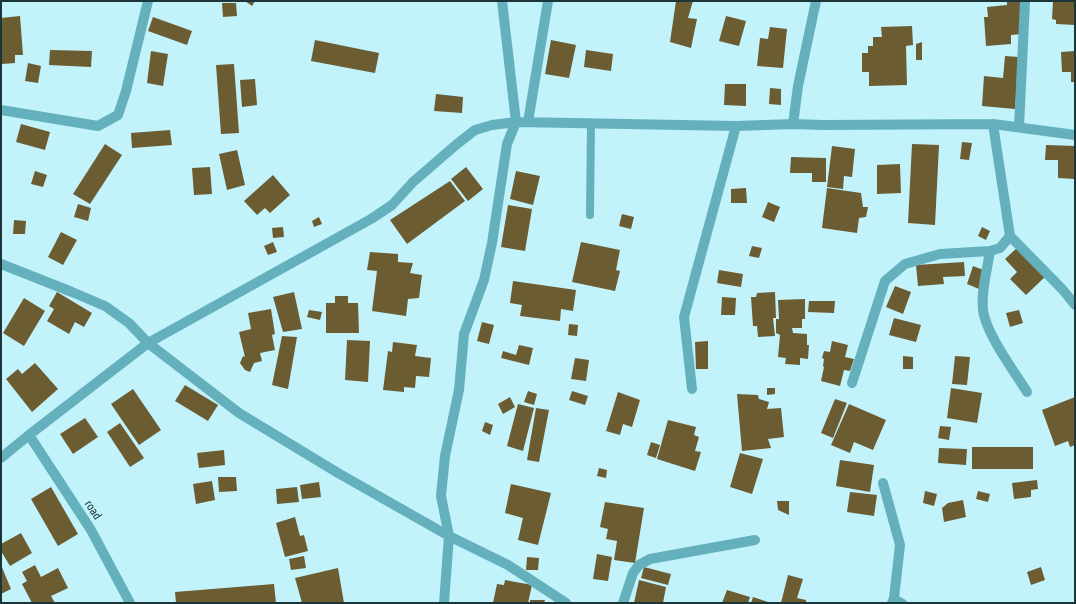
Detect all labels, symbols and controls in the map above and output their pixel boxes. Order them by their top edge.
street label: road [81,498,105,522]

